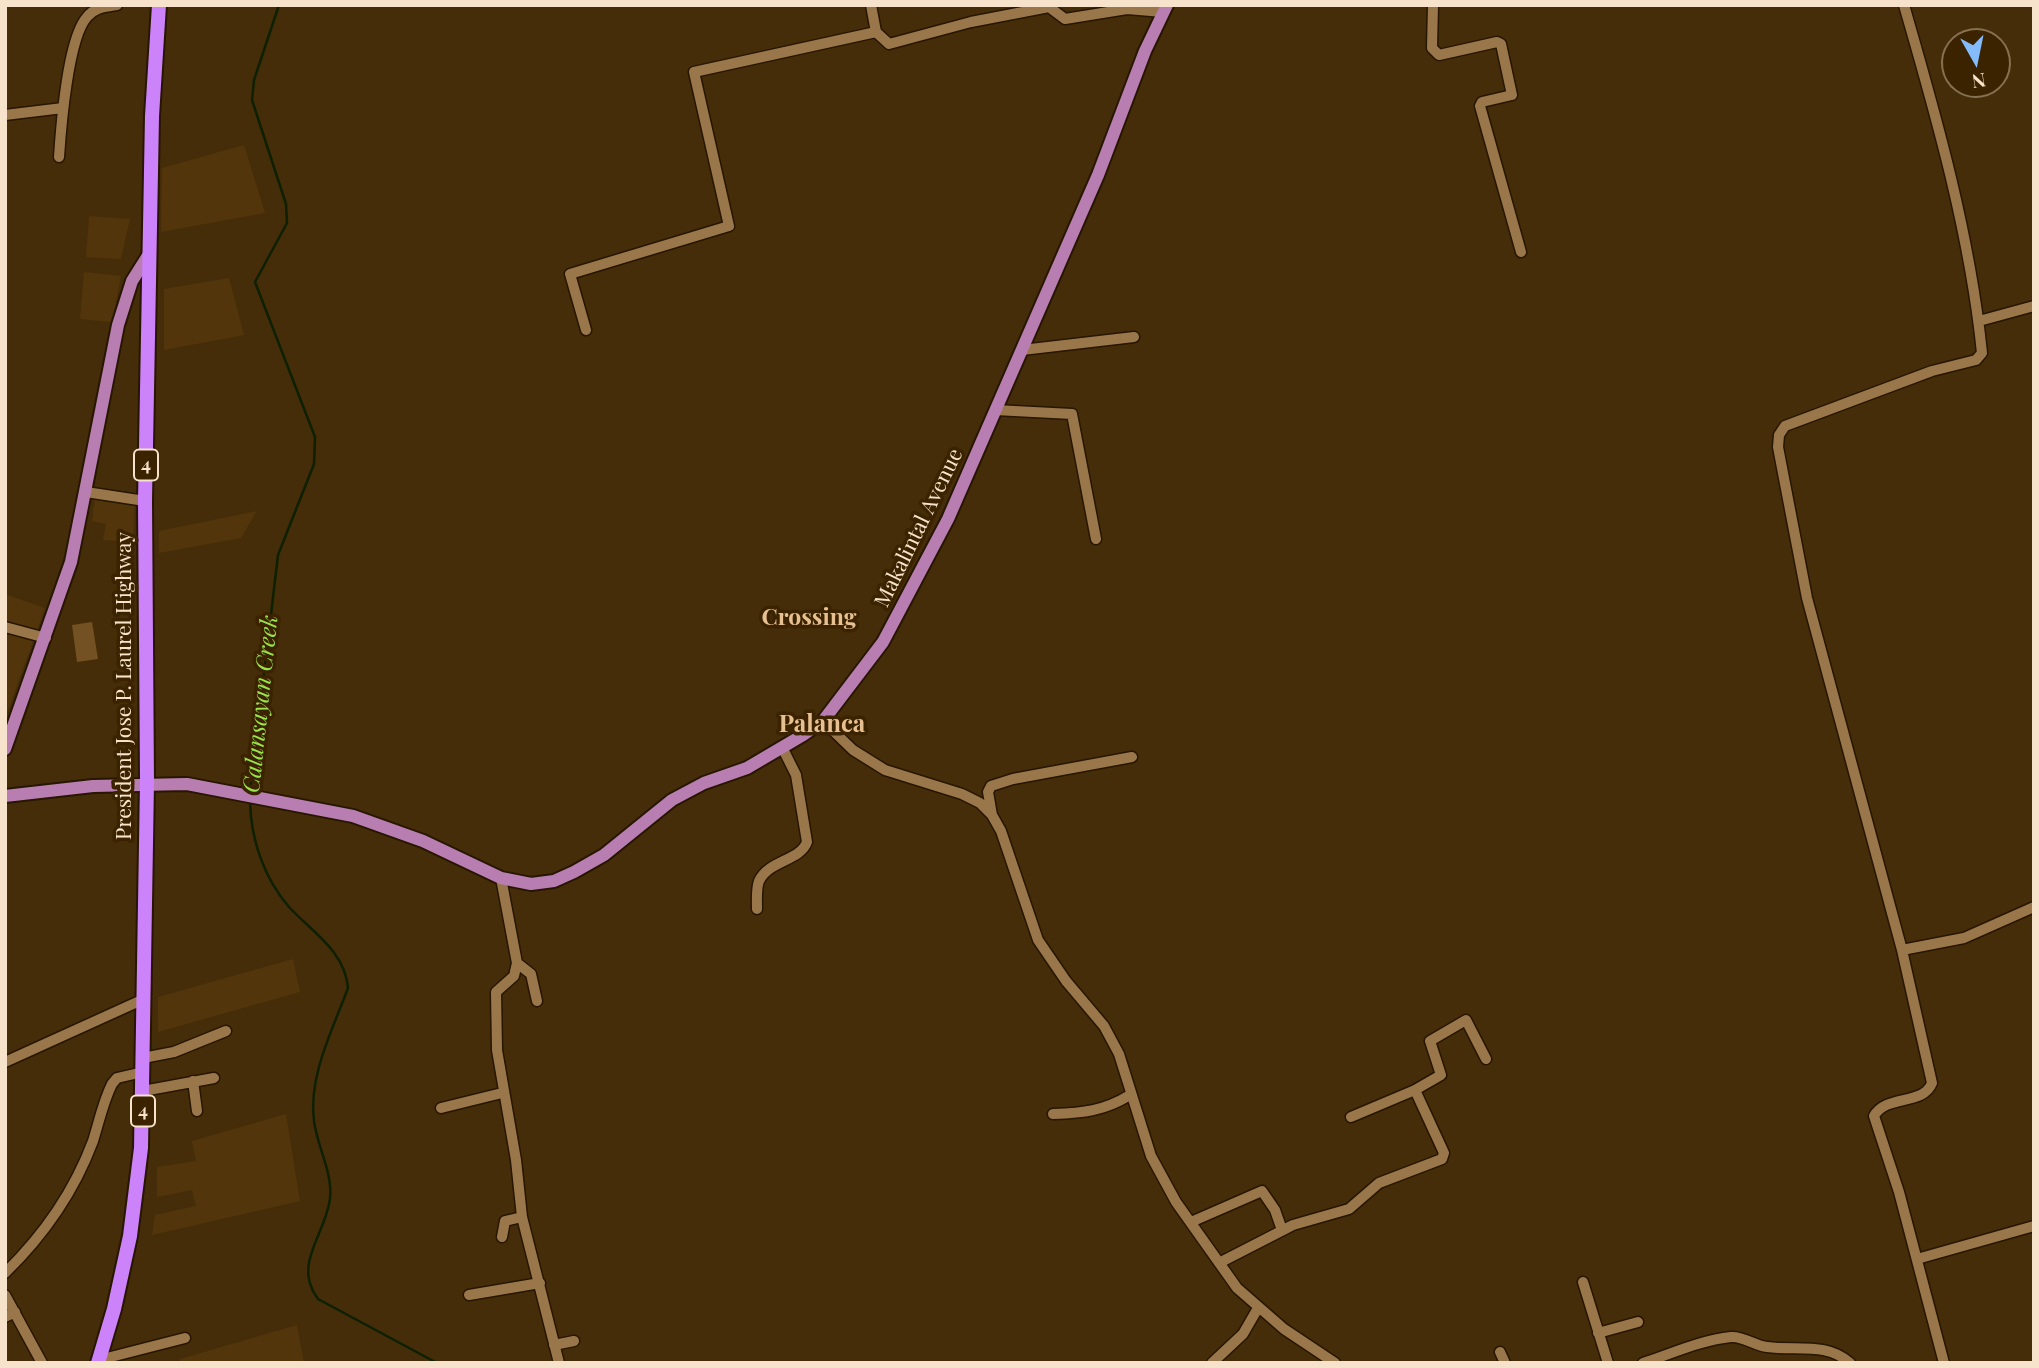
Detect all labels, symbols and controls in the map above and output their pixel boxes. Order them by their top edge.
north arrow [1941,28,2011,98]
text: N [1970,68,1988,96]
street label: Makalintal Avenue [870,444,968,612]
road number: 4 [134,450,158,480]
street label: President Jose P. Laurel Highway [111,532,137,840]
district label: Crossing [762,604,856,632]
water label: Calansayan Creek [238,614,284,794]
district label: Palanca [779,711,865,739]
road number: 4 [131,1096,155,1126]

